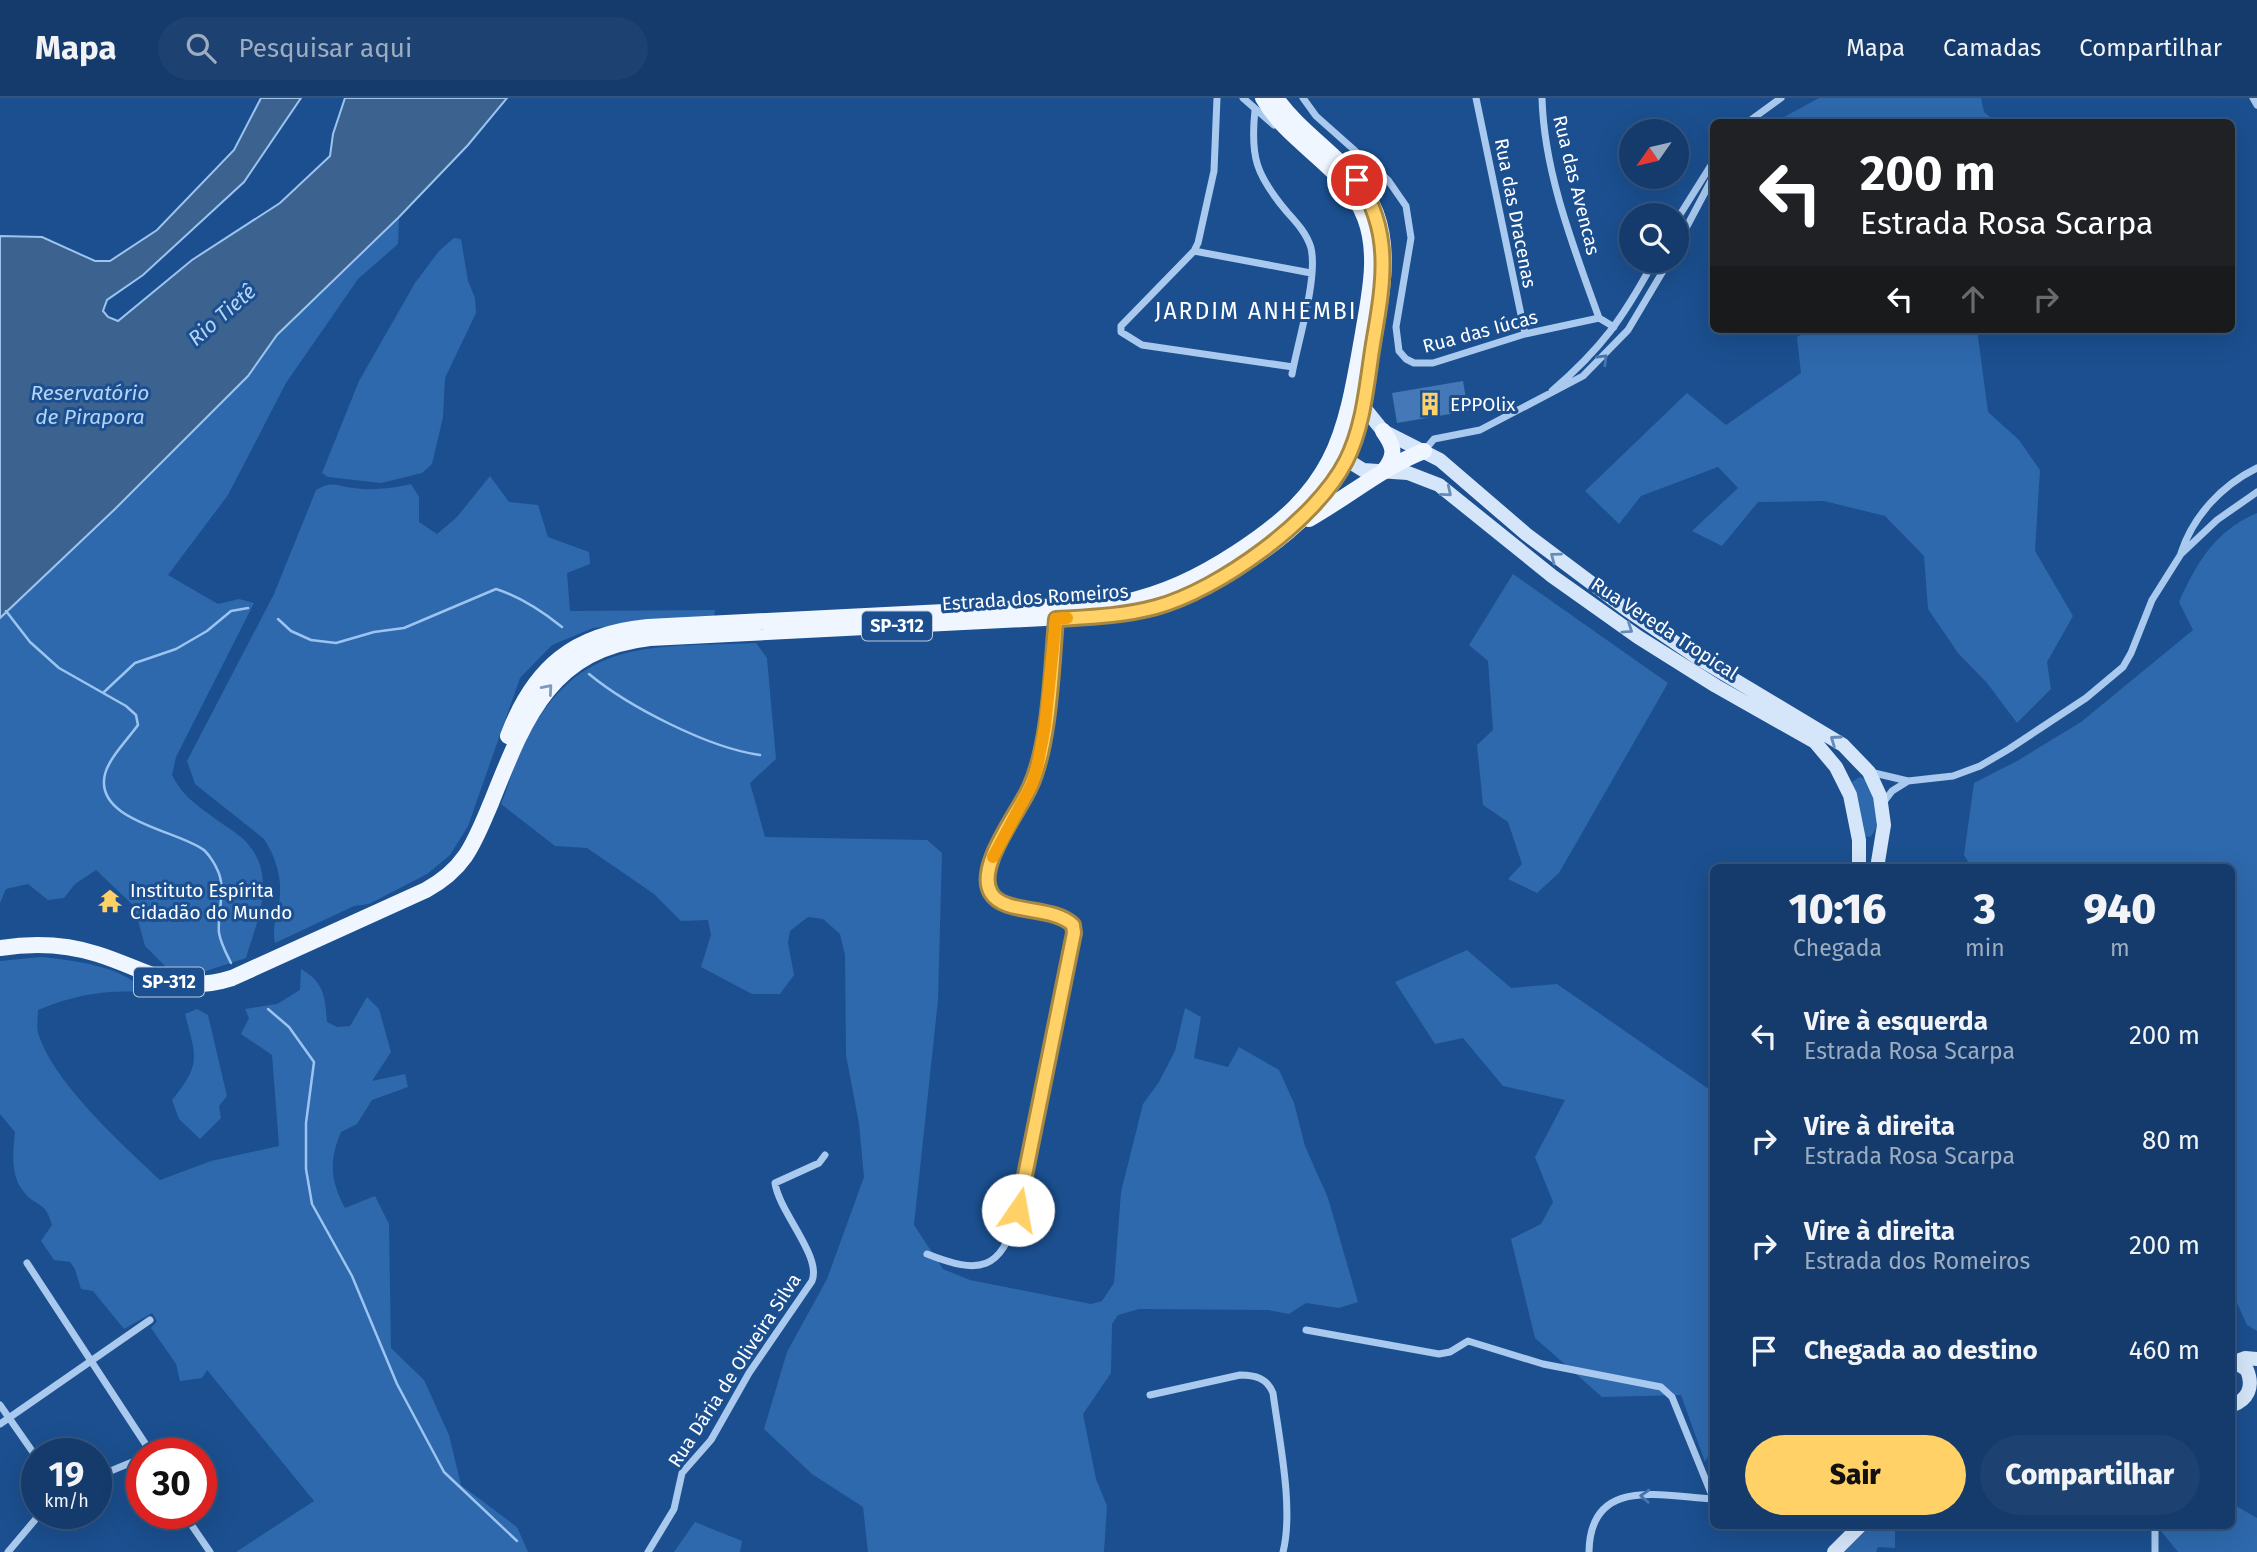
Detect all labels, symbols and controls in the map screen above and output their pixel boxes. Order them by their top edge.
search box [158,17,648,80]
text: Mapa [35,28,116,68]
icon: search [182,29,220,67]
text: Pesquisar aqui [238,33,412,64]
text: Mapa [1846,34,1905,62]
text: Camadas [1943,34,2041,62]
text: Compartilhar [2079,34,2222,62]
street label: Rua das Avencas [1548,113,1605,257]
north arrow [1619,119,1689,189]
map controls [1619,119,1689,273]
street label: Rua das Dracenas [1490,136,1541,290]
text: 200 m [1860,144,1996,203]
icon: left [1745,147,1836,238]
pin [1327,150,1387,210]
icon: arrive [1338,161,1376,199]
button: search [1619,203,1689,273]
text: Estrada Rosa Scarpa [1860,204,2153,242]
water label: Rio Tietê [183,278,261,351]
icon: left [1881,280,1919,318]
icon: ahead [1954,280,1992,318]
icon: right [2027,280,2065,318]
district label: JARDIM ANHEMBI [1154,297,1358,325]
street label: Rua das Iúcas [1420,305,1540,358]
one-way arrow [1594,354,1607,367]
water label: Reservatório de Pirapora [31,380,149,430]
building icon: EPPOlix [1416,390,1444,418]
place label: EPPOlix [1450,393,1516,416]
one-way arrow [1438,484,1451,496]
one-way arrow [1551,552,1563,565]
street label: Rua Vereda Tropical [1587,572,1743,685]
street label: Estrada dos Romeiros [941,579,1129,615]
road number: SP-312 [862,612,932,640]
one-way arrow [1620,621,1633,633]
one-way arrow [540,684,552,697]
one-way arrow [1830,736,1843,748]
place label: Instituto Espírita Cidadão do Mundo [130,879,292,924]
text: 10:16 [1789,884,1886,934]
text: 3 [1974,884,1996,934]
text: 940 [2084,884,2156,934]
temple icon: Instituto Espírita Cidadão do Mundo [96,887,124,915]
text: Chegada [1793,934,1882,962]
text: min [1965,934,2005,962]
text: m [2110,934,2130,962]
road number: SP-312 [134,968,204,996]
text: Vire à esquerda [1804,1006,1988,1037]
icon: left [1745,1017,1783,1055]
text: 200 m [2129,1020,2200,1051]
text: Estrada Rosa Scarpa [1804,1037,2015,1065]
text: Vire à direita [1804,1111,1955,1142]
icon: right [1745,1122,1783,1160]
text: 80 m [2142,1125,2200,1156]
text: Estrada Rosa Scarpa [1804,1142,2015,1170]
position arrow [981,1173,1055,1247]
text: Vire à direita [1804,1216,1955,1247]
icon: right [1745,1227,1783,1265]
text: 200 m [2129,1230,2200,1261]
text: Estrada dos Romeiros [1804,1247,2030,1275]
street label: Rua Dária de Oliveira Silva [663,1269,806,1472]
icon: arrive [1745,1332,1783,1370]
text: Chegada ao destino [1804,1335,2038,1366]
text: 460 m [2129,1335,2200,1366]
button: Sair [1745,1435,1966,1515]
button: Compartilhar [1980,1435,2200,1515]
speed limit sign: 30 [126,1438,217,1529]
text: 19 [49,1453,84,1495]
one-way arrow [1639,1488,1650,1503]
text: km/h [44,1490,89,1512]

